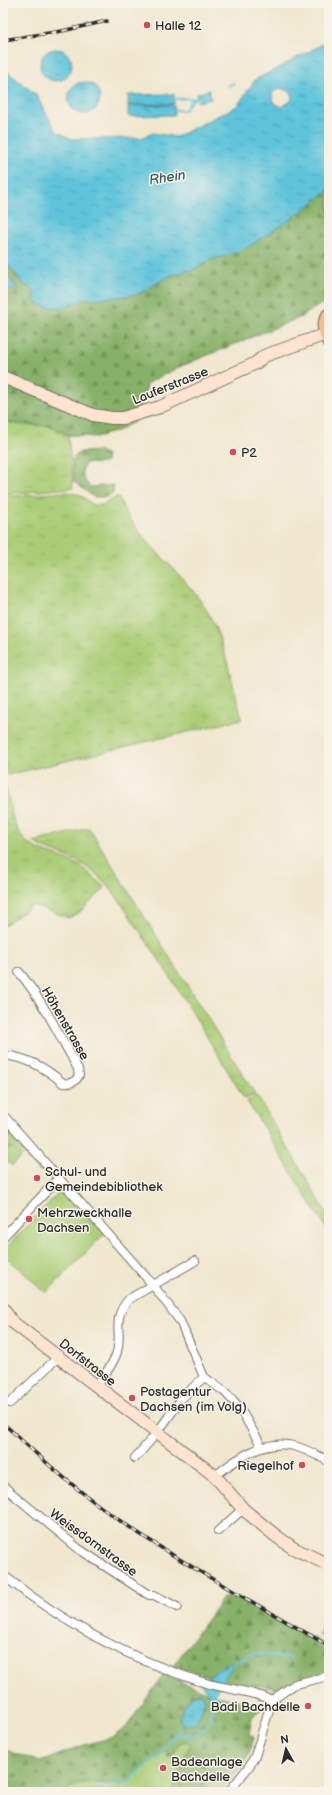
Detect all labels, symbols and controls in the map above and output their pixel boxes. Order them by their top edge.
place label: Halle 12 [155,18,202,34]
marker: Halle 12 [142,20,152,30]
water label: Rhein [148,166,187,189]
street label: Lauferstrasse [130,363,211,408]
place label: P2 [241,445,257,461]
marker: P2 [228,447,238,457]
street label: Höhenstrasse [38,984,93,1063]
place label: Schul- und Gemeindebibliothek [45,1164,163,1195]
marker: Schul- und Gemeindebibliothek [32,1173,42,1183]
place label: Mehrzweckhalle Dachsen [37,1205,132,1236]
marker: Mehrzweckhalle Dachsen [24,1214,34,1224]
street label: Dorfstrasse [56,1336,119,1390]
place label: Postagentur Dachsen (im Volg) [140,1384,247,1415]
marker: Postagentur Dachsen (im Volg) [127,1393,137,1403]
place label: Riegelhof [237,1458,294,1474]
marker: Riegelhof [297,1460,307,1470]
street label: Weissdornstrasse [46,1506,141,1580]
place label: Badi Bachdelle [211,1699,300,1715]
marker: Badi Bachdelle [303,1701,313,1711]
north arrow [266,1729,306,1769]
text: N [280,1733,290,1747]
place label: Badeanlage Bachdelle [171,1754,243,1785]
marker: Badeanlage Bachdelle [158,1763,168,1773]

